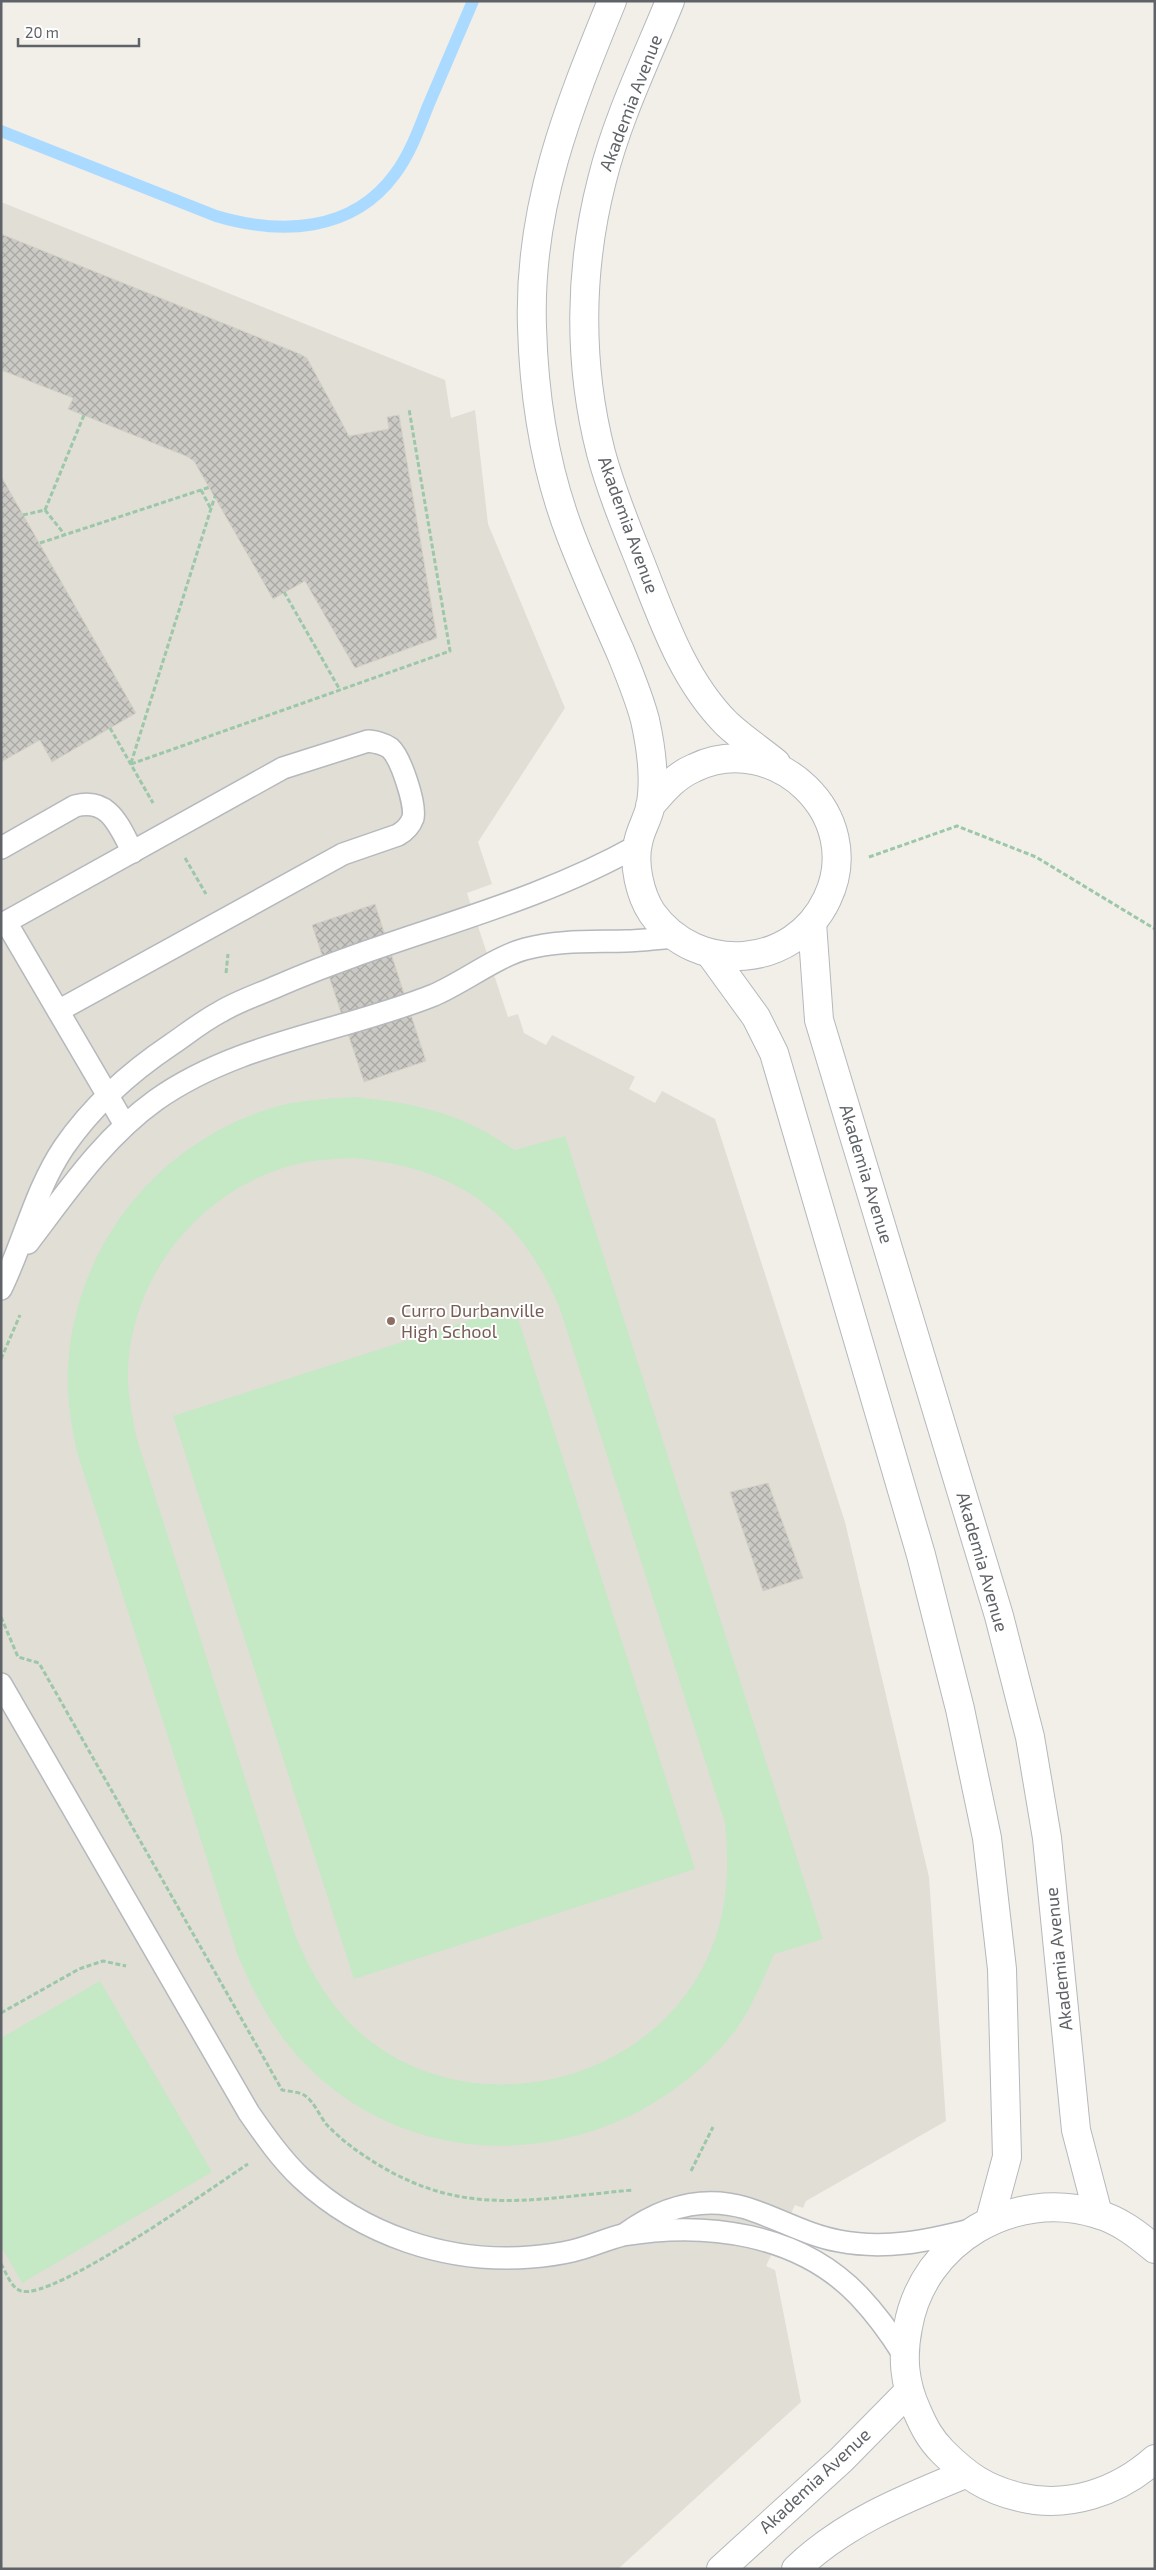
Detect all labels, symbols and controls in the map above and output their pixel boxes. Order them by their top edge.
scale bar [18,15,139,47]
text: 20 m [25,23,59,41]
street label: Akademia Avenue [594,31,666,174]
street label: Akademia Avenue [594,453,664,596]
street label: Akademia Avenue [835,1102,899,1246]
place label: Curro Durbanville High School [401,1299,544,1342]
marker: Curro Durbanville High School [385,1315,397,1327]
street label: Akademia Avenue [953,1489,1013,1634]
street label: Akademia Avenue [1040,1886,1076,2032]
street label: Akademia Avenue [754,2423,875,2537]

